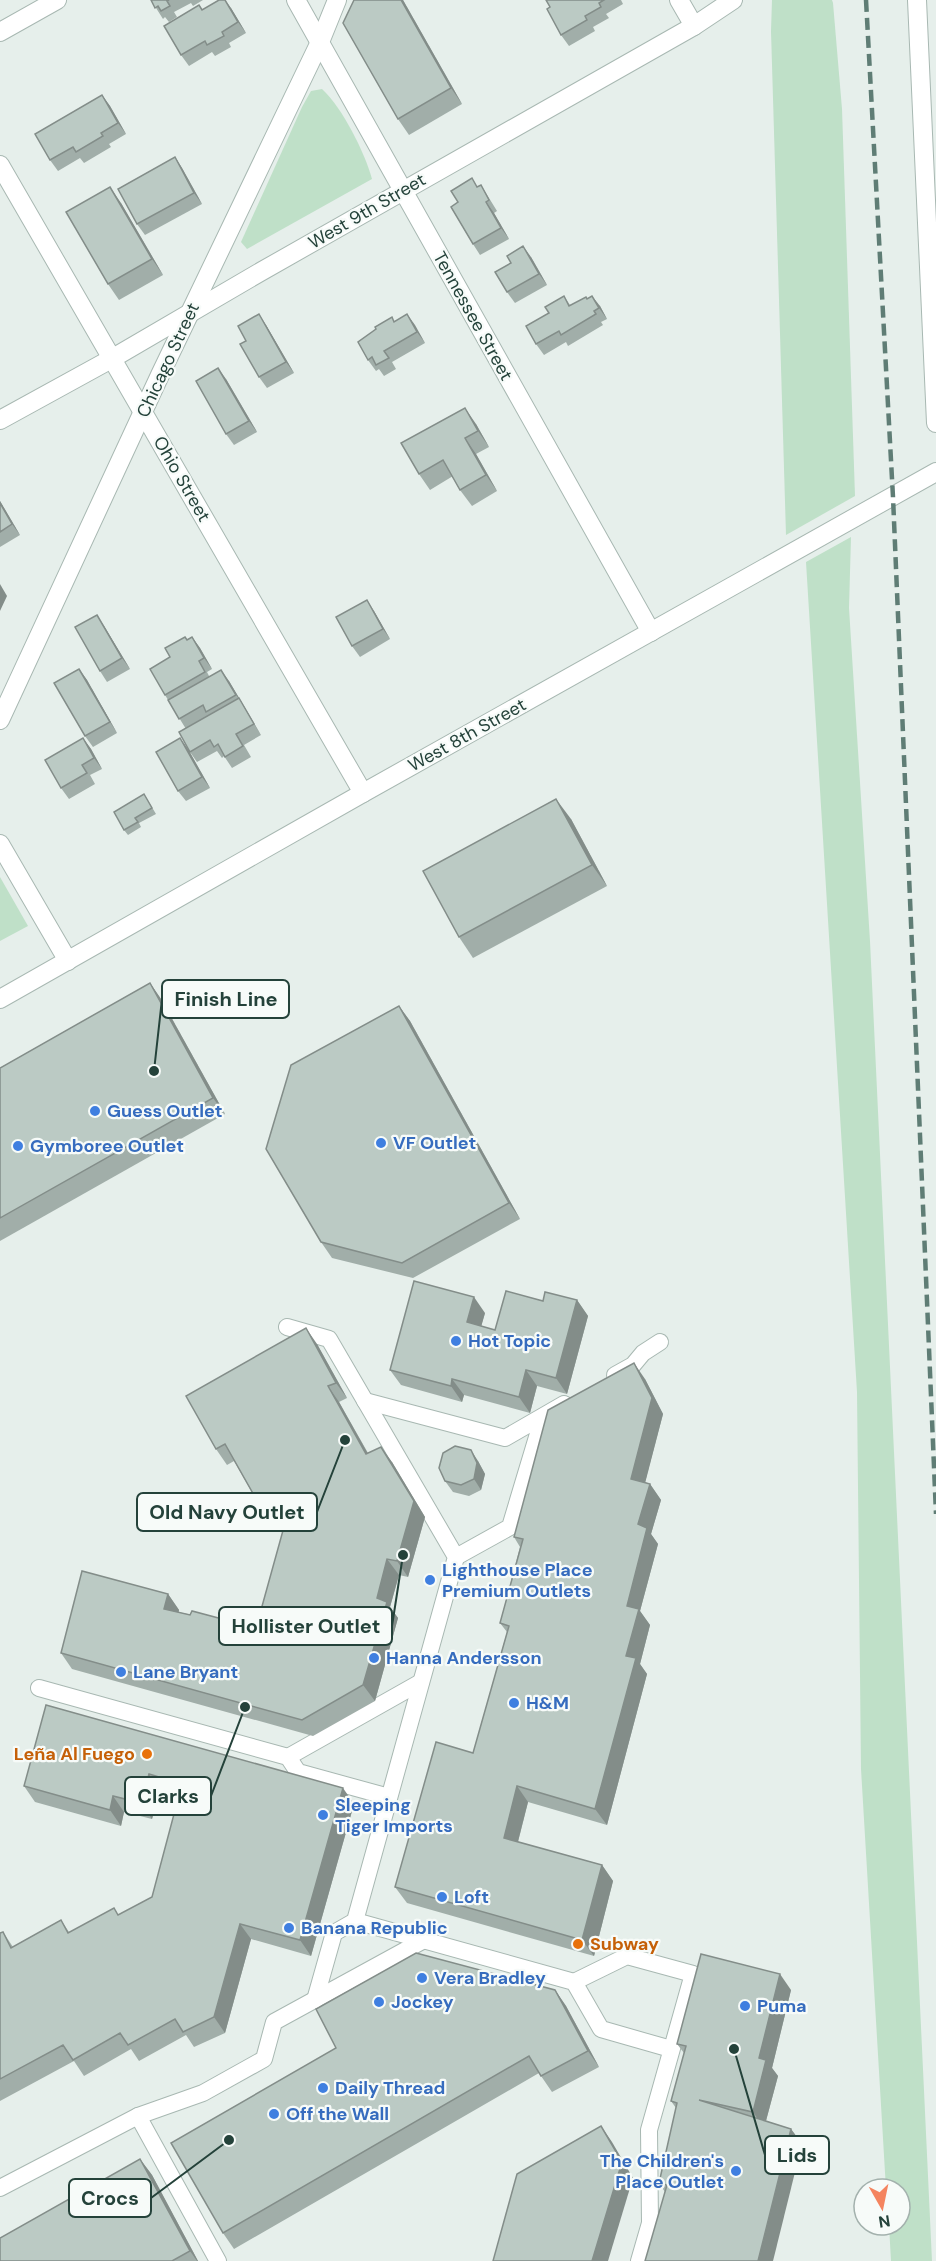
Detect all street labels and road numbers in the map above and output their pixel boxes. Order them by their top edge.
street label: West 9th Street [304,168,430,254]
street label: Tennessee Street [428,247,518,385]
street label: Chicago Street [131,299,205,421]
street label: Ohio Street [148,432,216,526]
street label: West 8th Street [404,693,530,777]

